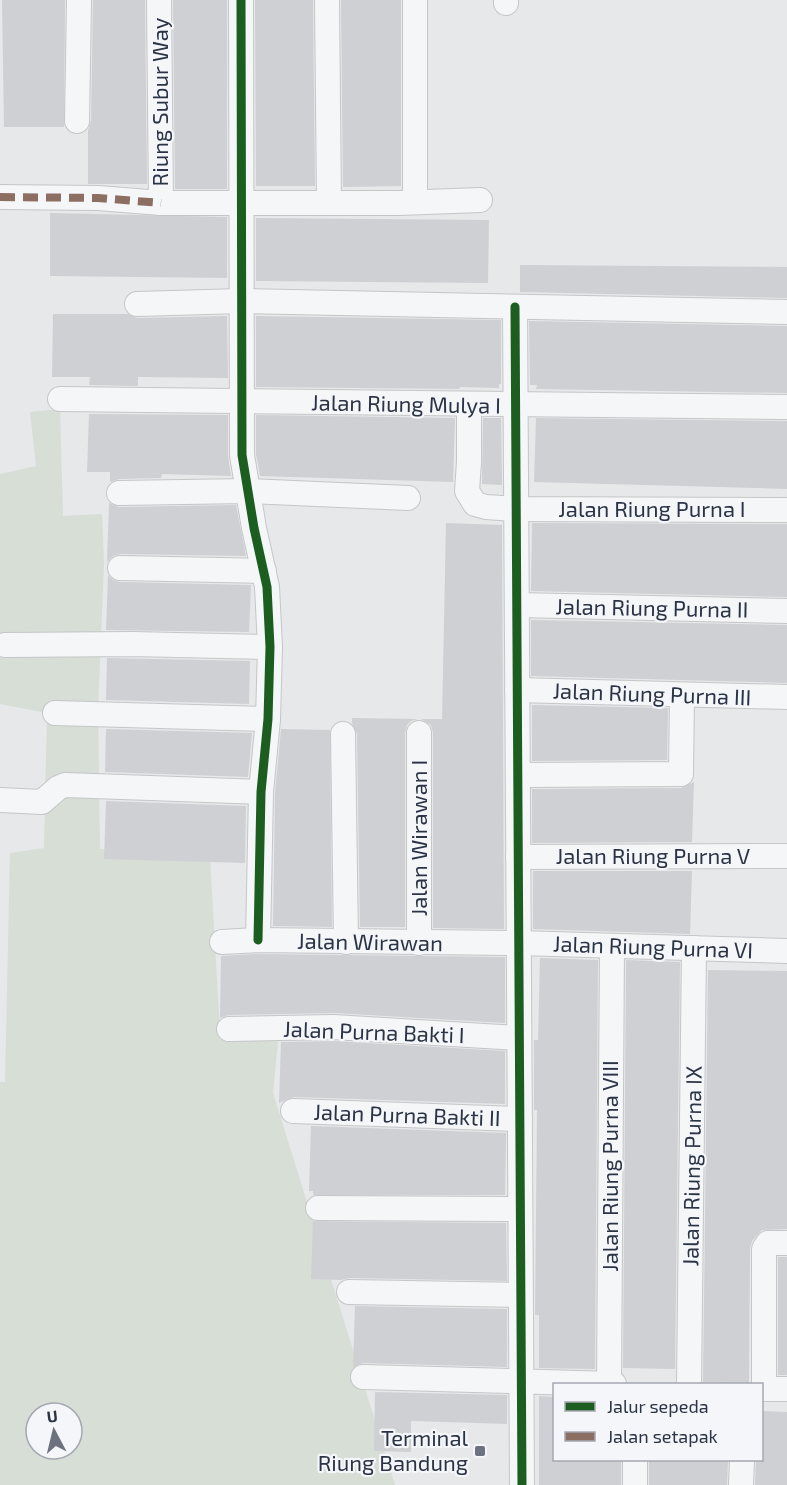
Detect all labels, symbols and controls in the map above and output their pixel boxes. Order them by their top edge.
street label: Riung Subur Way [146,17,172,186]
street label: Jalan Riung Mulya I [311,388,501,418]
street label: Jalan Riung Purna I [558,495,746,521]
street label: Jalan Riung Purna II [555,592,749,622]
street label: Jalan Riung Purna III [552,677,752,709]
street label: Jalan Wirawan I [405,760,431,916]
street label: Jalan Riung Purna V [556,842,751,868]
street label: Jalan Wirawan [297,927,443,955]
street label: Jalan Riung Purna VI [553,930,754,962]
street label: Jalan Purna Bakti I [283,1015,465,1047]
street label: Jalan Riung Purna VIII [596,1060,622,1272]
street label: Jalan Riung Purna IX [676,1065,706,1267]
street label: Jalan Purna Bakti II [313,1098,501,1130]
legend [553,1383,763,1461]
text: Jalur sepeda [607,1395,709,1417]
north arrow [24,1401,84,1461]
text: U [46,1406,59,1426]
place label: Terminal Riung Bandung [318,1424,468,1475]
text: Jalan setapak [607,1425,718,1447]
marker: Terminal Riung Bandung [473,1444,487,1458]

